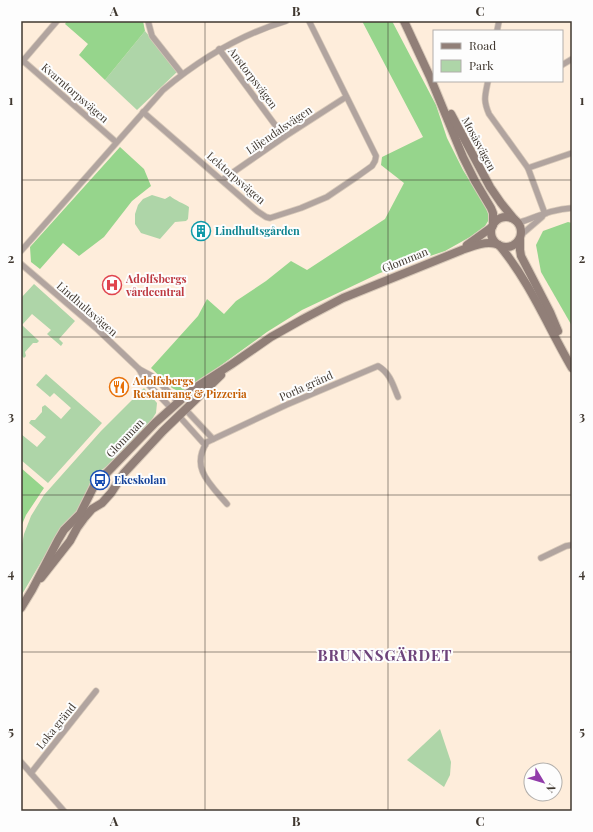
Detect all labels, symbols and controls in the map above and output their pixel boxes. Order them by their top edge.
text: A [109,2,119,19]
text: B [292,2,301,19]
text: C [475,2,485,19]
legend [433,30,563,82]
text: Road [469,37,496,53]
street label: Anstorpsvägen [225,43,282,112]
text: Park [469,57,494,73]
street label: Kvarntorpsvägen [39,59,112,126]
text: 1 [9,91,14,108]
text: 1 [580,91,585,108]
street label: Liljendalsvägen [243,102,315,157]
street label: Mosåsvägen [459,114,500,174]
street label: Lektorpsvägen [204,148,269,207]
building icon: Lindhultsgården [190,220,212,242]
place label: Lindhultsgården [215,223,300,238]
street label: Glomman [380,243,430,276]
text: 2 [8,249,15,266]
text: 2 [579,249,586,266]
place label: Adolfsbergs vårdcentral [125,271,187,299]
hospital icon: Adolfsbergs vårdcentral [101,274,123,296]
street label: Lindhultsvägen [54,278,121,340]
street label: Porla gränd [277,367,336,404]
place label: Adolfsbergs Restaurang & Pizzeria [132,373,247,401]
restaurant icon: Adolfsbergs Restaurang & Pizzeria [108,376,130,398]
text: 3 [8,407,14,424]
text: 3 [579,407,585,424]
street label: Glomman [102,415,147,460]
bus stop icon: Ekeskolan [89,469,111,491]
place label: Ekeskolan [114,472,166,487]
text: 4 [8,564,15,581]
text: 4 [579,564,586,581]
district label: BRUNNSGÄRDET [317,645,453,665]
street label: Loka gränd [32,699,79,752]
text: 5 [8,722,14,739]
text: 5 [579,722,585,739]
north arrow [523,762,563,802]
text: N [543,781,560,796]
text: A [109,812,119,829]
text: B [292,812,301,829]
text: C [475,812,485,829]

